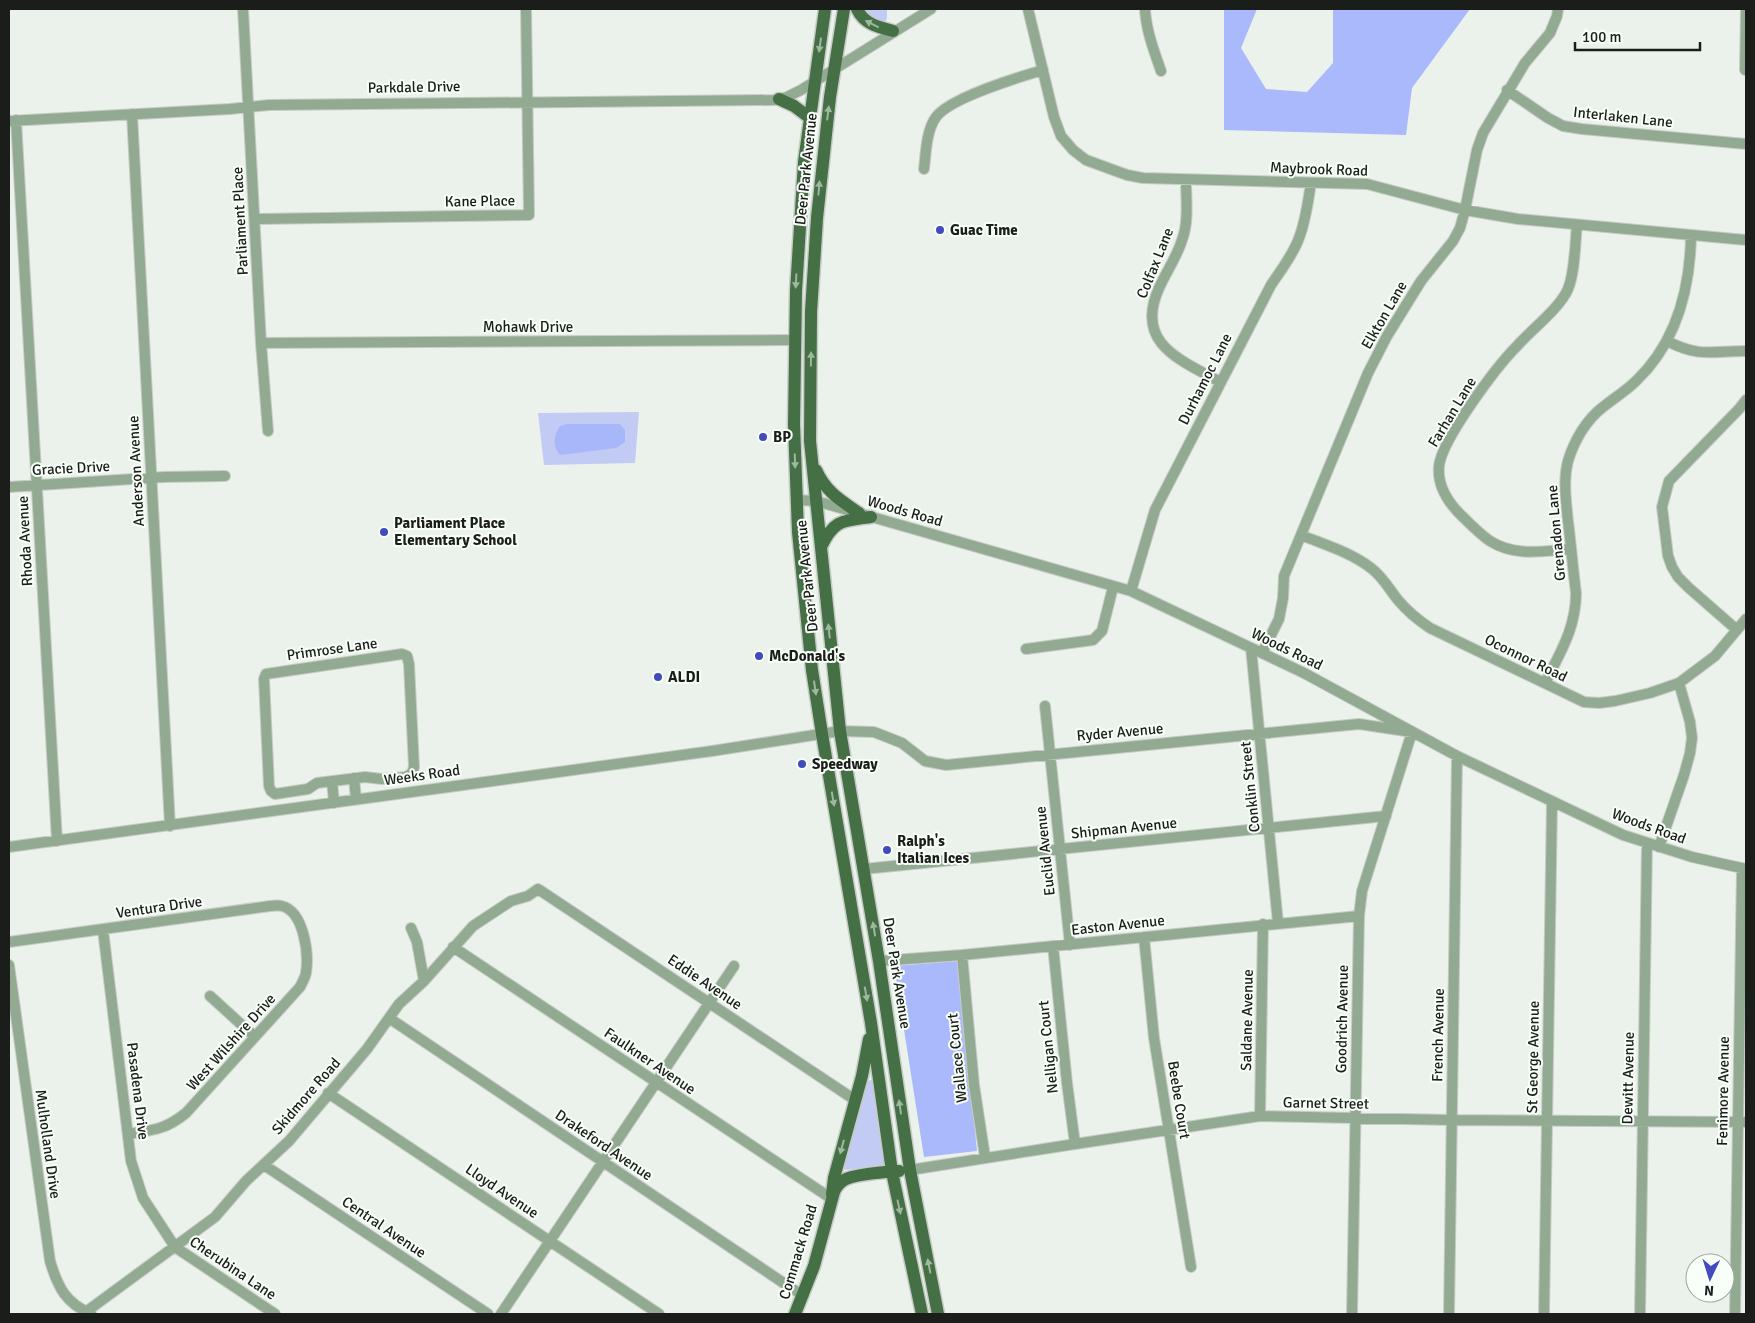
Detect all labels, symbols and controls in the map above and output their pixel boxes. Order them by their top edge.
one-way arrow [865,20,880,28]
scale bar [1575,20,1700,52]
text: 100 m [1582,28,1622,46]
one-way arrow [816,37,824,53]
street label: Parkdale Drive [367,77,461,97]
street label: Interlaken Lane [1572,103,1674,131]
one-way arrow [824,105,832,121]
street label: Deer Park Avenue [791,112,821,226]
street label: Maybrook Road [1270,158,1368,180]
street label: Parliament Place [228,166,252,276]
one-way arrow [816,180,824,196]
street label: Kane Place [445,191,515,211]
place label: Guac Time [950,221,1018,239]
marker: Guac Time [934,224,946,236]
street label: Colfax Lane [1133,225,1177,301]
one-way arrow [792,273,800,289]
street label: Elkton Lane [1357,278,1411,352]
street label: Mohawk Drive [483,318,573,336]
street label: Durhamoc Lane [1174,330,1236,428]
one-way arrow [807,350,815,366]
street label: Farhan Lane [1424,374,1480,450]
street label: Anderson Avenue [124,415,148,527]
place label: BP [773,428,791,446]
marker: BP [757,431,769,443]
one-way arrow [791,453,799,469]
street label: Gracie Drive [31,457,111,479]
street label: Grenadon Lane [1543,484,1569,582]
street label: Woods Road [865,492,945,530]
street label: Rhoda Avenue [14,495,36,587]
place label: Parliament Place Elementary School [394,514,517,549]
street label: Deer Park Avenue [792,519,822,633]
marker: Parliament Place Elementary School [378,526,390,538]
one-way arrow [825,622,833,638]
street label: Woods Road [1248,624,1326,674]
street label: Oconnor Road [1482,630,1570,686]
street label: Primrose Lane [285,634,379,664]
place label: McDonald's [769,647,846,665]
marker: McDonald's [753,650,765,662]
place label: ALDI [668,668,700,686]
marker: ALDI [652,671,664,683]
one-way arrow [811,680,819,696]
street label: Ryder Avenue [1076,719,1164,745]
street label: Conklin Street [1236,741,1264,833]
place label: Speedway [812,755,878,773]
marker: Speedway [796,758,808,770]
street label: Weeks Road [383,761,461,789]
one-way arrow [830,792,838,808]
street label: Woods Road [1609,804,1689,848]
street label: Euclid Avenue [1031,805,1059,897]
street label: Shipman Avenue [1070,813,1178,843]
place label: Ralph's Italian Ices [897,832,969,867]
marker: Ralph's Italian Ices [881,844,893,856]
street label: Ventura Drive [115,892,203,922]
street label: Easton Avenue [1070,911,1166,939]
street label: Deer Park Avenue [879,916,915,1030]
one-way arrow [869,920,877,936]
street label: Eddie Avenue [664,951,746,1013]
street label: Goodrich Avenue [1332,965,1352,1073]
street label: Saldane Avenue [1237,969,1257,1071]
one-way arrow [862,987,870,1003]
street label: French Avenue [1428,988,1448,1082]
street label: West Wilshire Drive [183,990,279,1094]
street label: Nelligan Court [1034,1000,1062,1094]
street label: St George Avenue [1523,1000,1543,1114]
street label: Wallace Court [943,1012,971,1104]
street label: Faulkner Avenue [601,1024,699,1098]
street label: Dewitt Avenue [1618,1031,1638,1125]
street label: Fenimore Avenue [1713,1036,1733,1146]
street label: Pasadena Drive [123,1041,153,1141]
street label: Skidmore Road [268,1054,344,1138]
street label: Beebe Court [1164,1060,1194,1140]
street label: Mulholland Drive [31,1088,65,1200]
street label: Garnet Street [1283,1093,1369,1113]
one-way arrow [895,1098,903,1114]
street label: Drakeford Avenue [552,1106,656,1184]
one-way arrow [838,1139,846,1154]
street label: Lloyd Avenue [462,1160,542,1222]
street label: Central Avenue [339,1192,429,1262]
one-way arrow [895,1199,903,1214]
street label: Commack Road [775,1202,821,1302]
street label: Cherubina Lane [186,1232,280,1304]
north arrow [1685,1253,1735,1303]
one-way arrow [925,1259,933,1274]
text: N [1704,1282,1715,1299]

